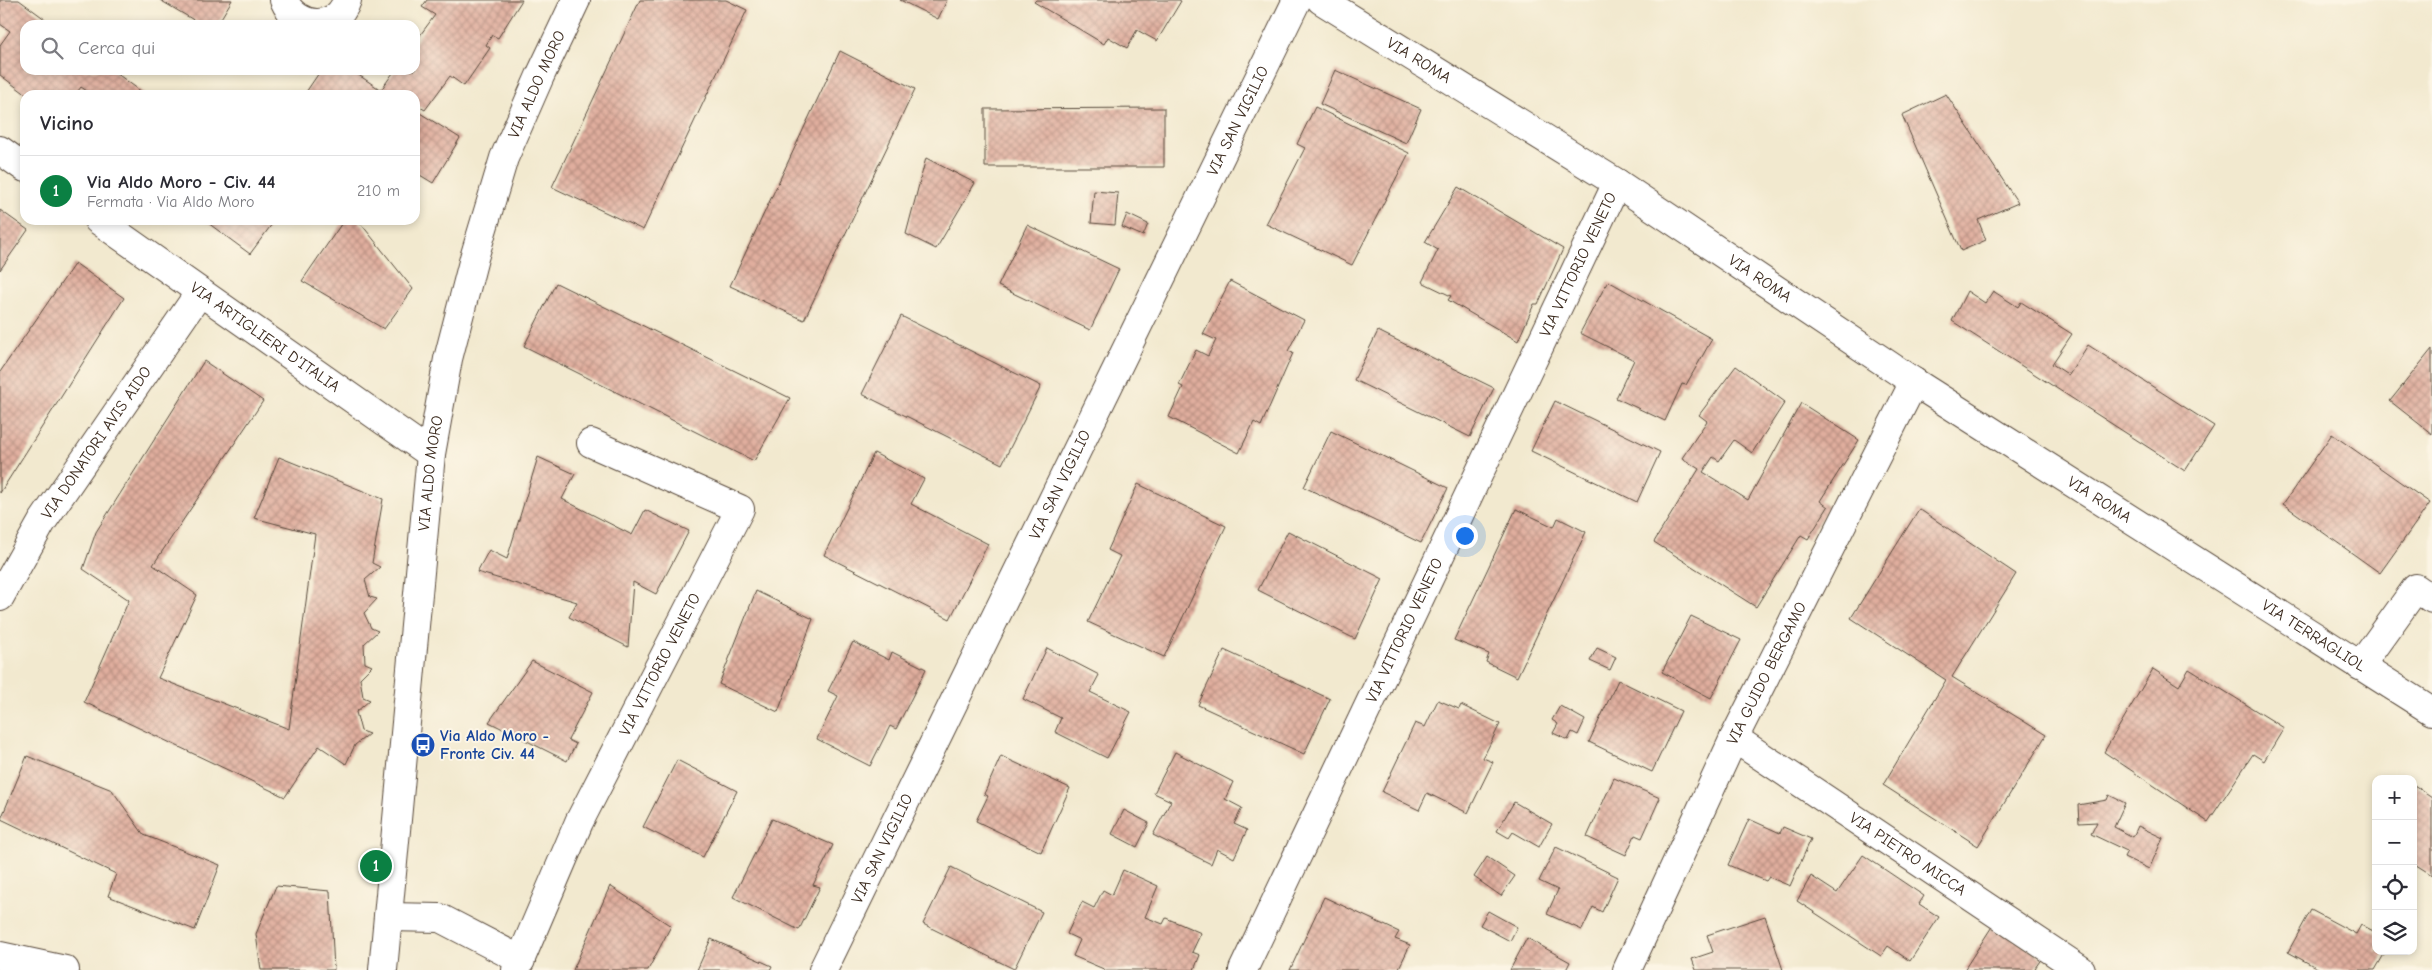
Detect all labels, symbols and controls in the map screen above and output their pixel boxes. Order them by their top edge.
search box [20,20,420,75]
street label: VIA ALDO MORO [505,28,569,141]
icon: search [38,34,66,62]
street label: VIA ROMA [1383,34,1454,87]
text: Cerca qui [78,37,155,59]
street label: VIA SAN VIGILIO [1204,63,1272,179]
text: Vicino [40,111,94,135]
text: Via Aldo Moro - Civ. 44 [87,171,276,193]
text: 1 [53,182,59,200]
text: 210 m [357,182,400,200]
street label: VIA VITTORIO VENETO [1536,189,1620,340]
text: Fermata · Via Aldo Moro [87,193,254,211]
street label: VIA ROMA [1725,251,1795,306]
street label: VIA ARTIGLIERI D'ITALIA [187,279,343,396]
street label: VIA DONATORI AVIS AIDO [38,363,155,523]
street label: VIA ALDO MORO [415,414,447,532]
street label: VIA SAN VIGILIO [1026,427,1094,543]
street label: VIA ROMA [2064,473,2135,527]
your location [1452,523,1478,549]
street label: VIA VITTORIO VENETO [1362,555,1446,706]
street label: VIA VITTORIO VENETO [616,590,704,739]
street label: VIA TERRAGLIOL [2258,596,2369,675]
street label: VIA GUIDO BERGAMO [1723,599,1810,747]
place label: Via Aldo Moro - Fronte Civ. 44 [440,727,549,763]
bus stop icon: Via Aldo Moro - Fronte Civ. 44 [410,732,436,758]
map controls [2372,775,2417,955]
button: + [2372,775,2417,820]
street label: VIA SAN VIGILIO [848,791,917,906]
street label: VIA PIETRO MICCA [1846,809,1969,899]
button: − [2372,820,2417,865]
pin: 1 [360,847,392,885]
button: locate [2372,865,2417,910]
button: layers [2372,910,2417,955]

